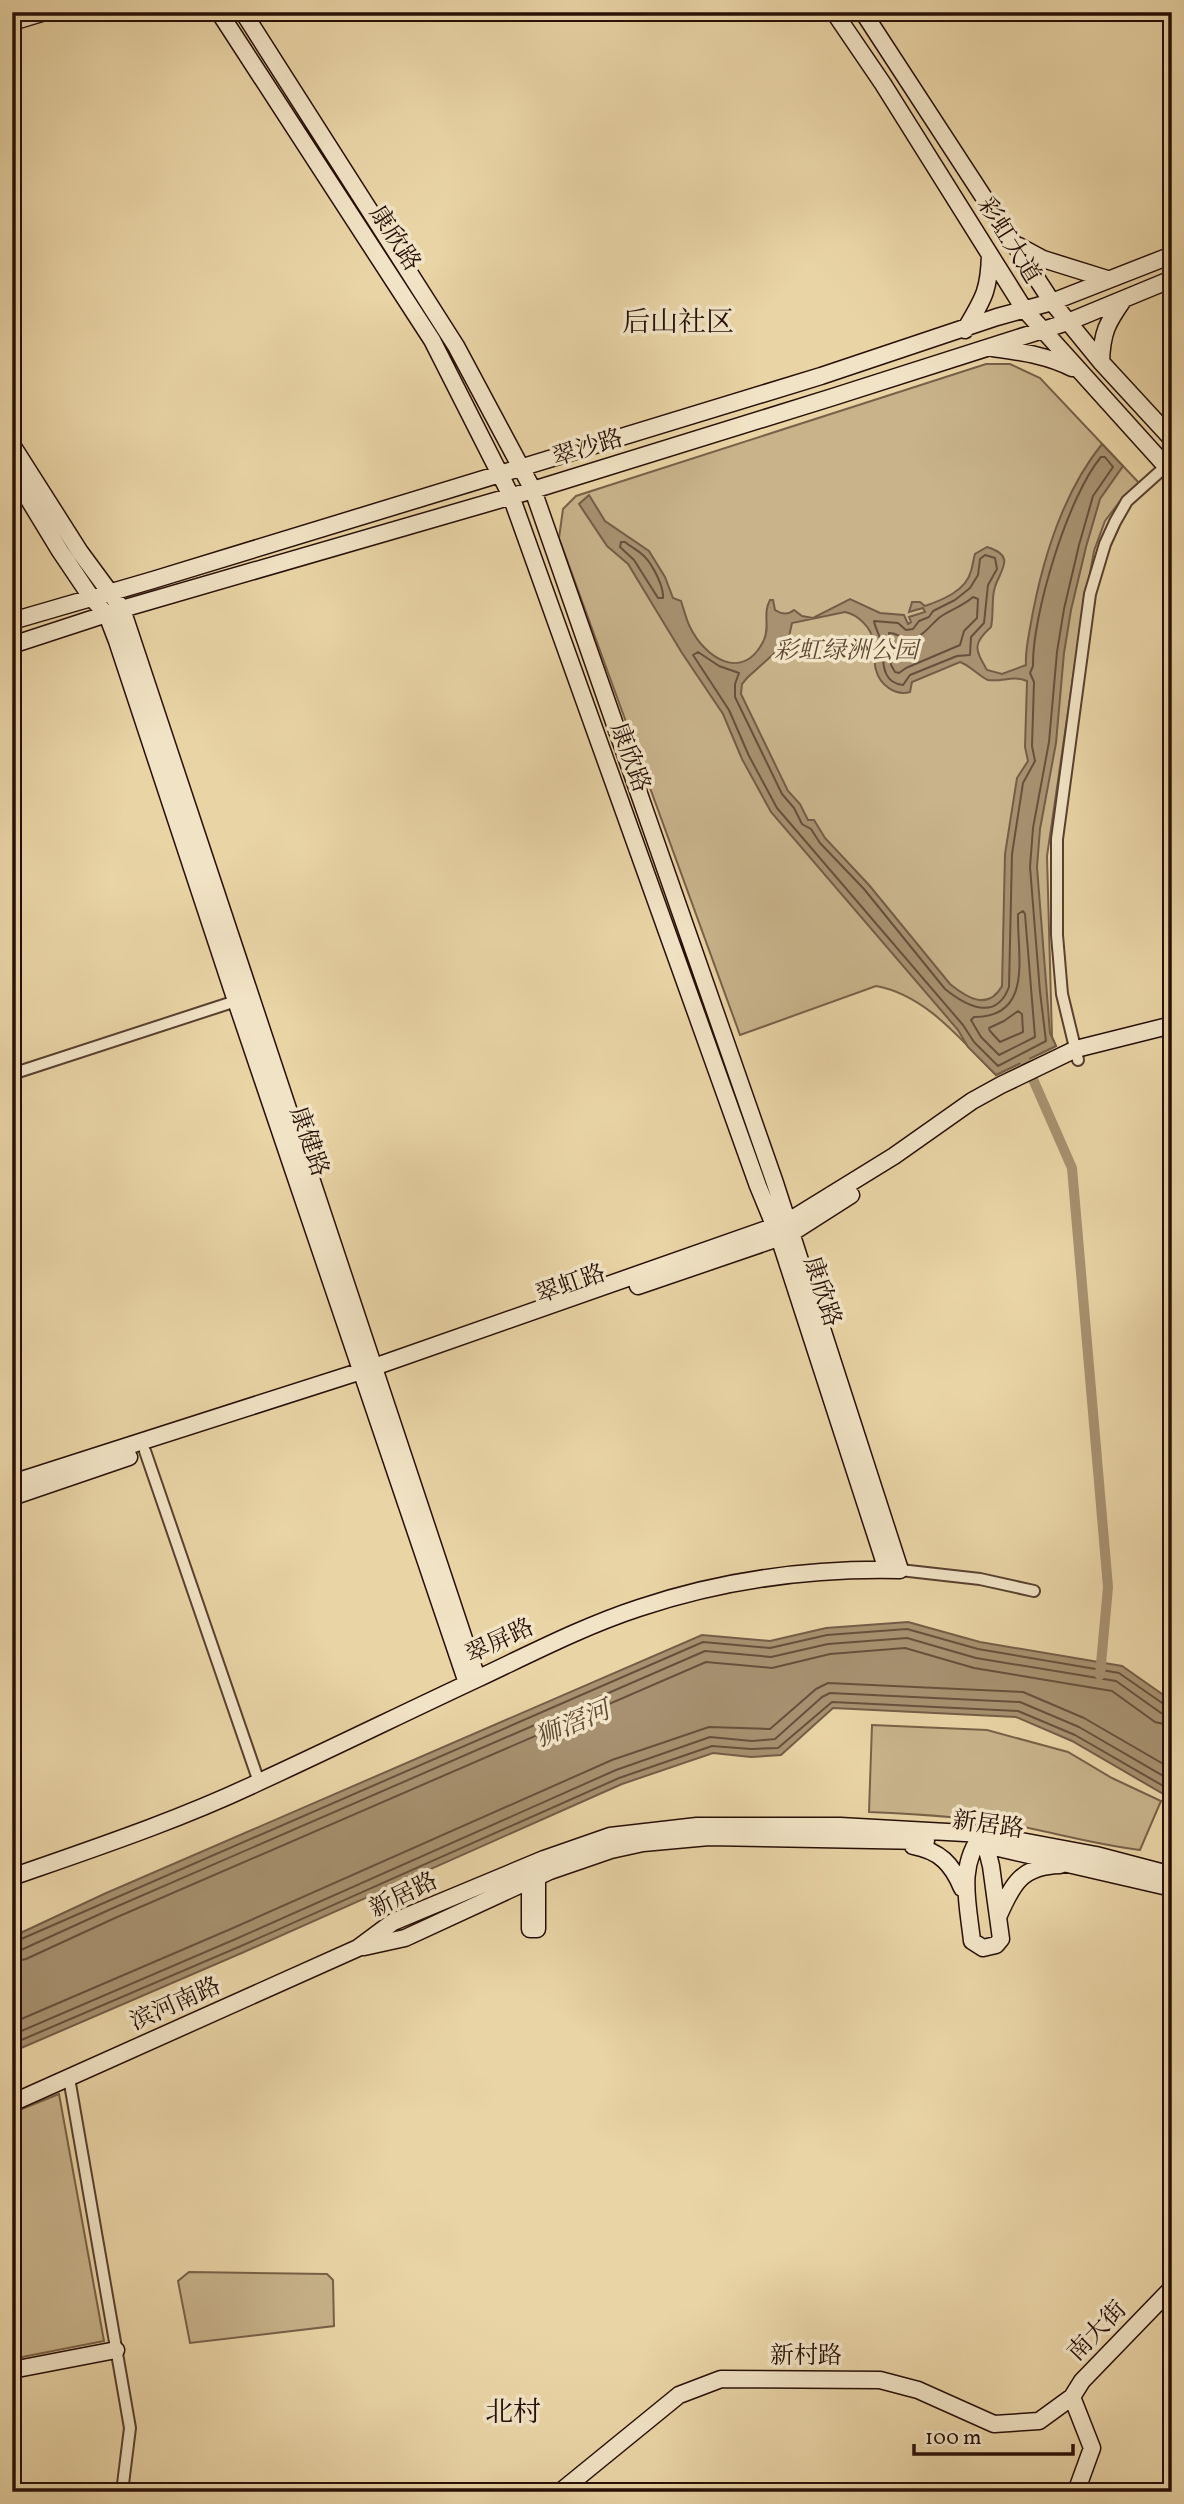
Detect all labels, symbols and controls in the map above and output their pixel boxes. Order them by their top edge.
street label: 彩虹大道 [968,191,1048,291]
street label: 康欣路 [360,200,428,278]
district label: 后山社区 [622,304,734,343]
street label: 翠沙路 [549,422,627,476]
park label: 彩虹绿洲公园 [774,635,922,669]
street label: 康欣路 [601,718,657,798]
street label: 康健路 [280,1102,336,1182]
street label: 康欣路 [794,1253,848,1331]
street label: 翠虹路 [531,1257,611,1313]
street label: 翠屏路 [460,1611,540,1673]
water label: 狮滘河 [530,1692,620,1757]
street label: 新居路 [950,1804,1026,1848]
street label: 新居路 [364,1865,444,1927]
street label: 滨河南路 [125,1970,227,2040]
street label: 南大街 [1061,2294,1135,2370]
street label: 新村路 [770,2340,842,2374]
district label: 北村 [485,2394,541,2433]
scale bar [914,2413,1074,2457]
text: 100 m [925,2424,982,2453]

